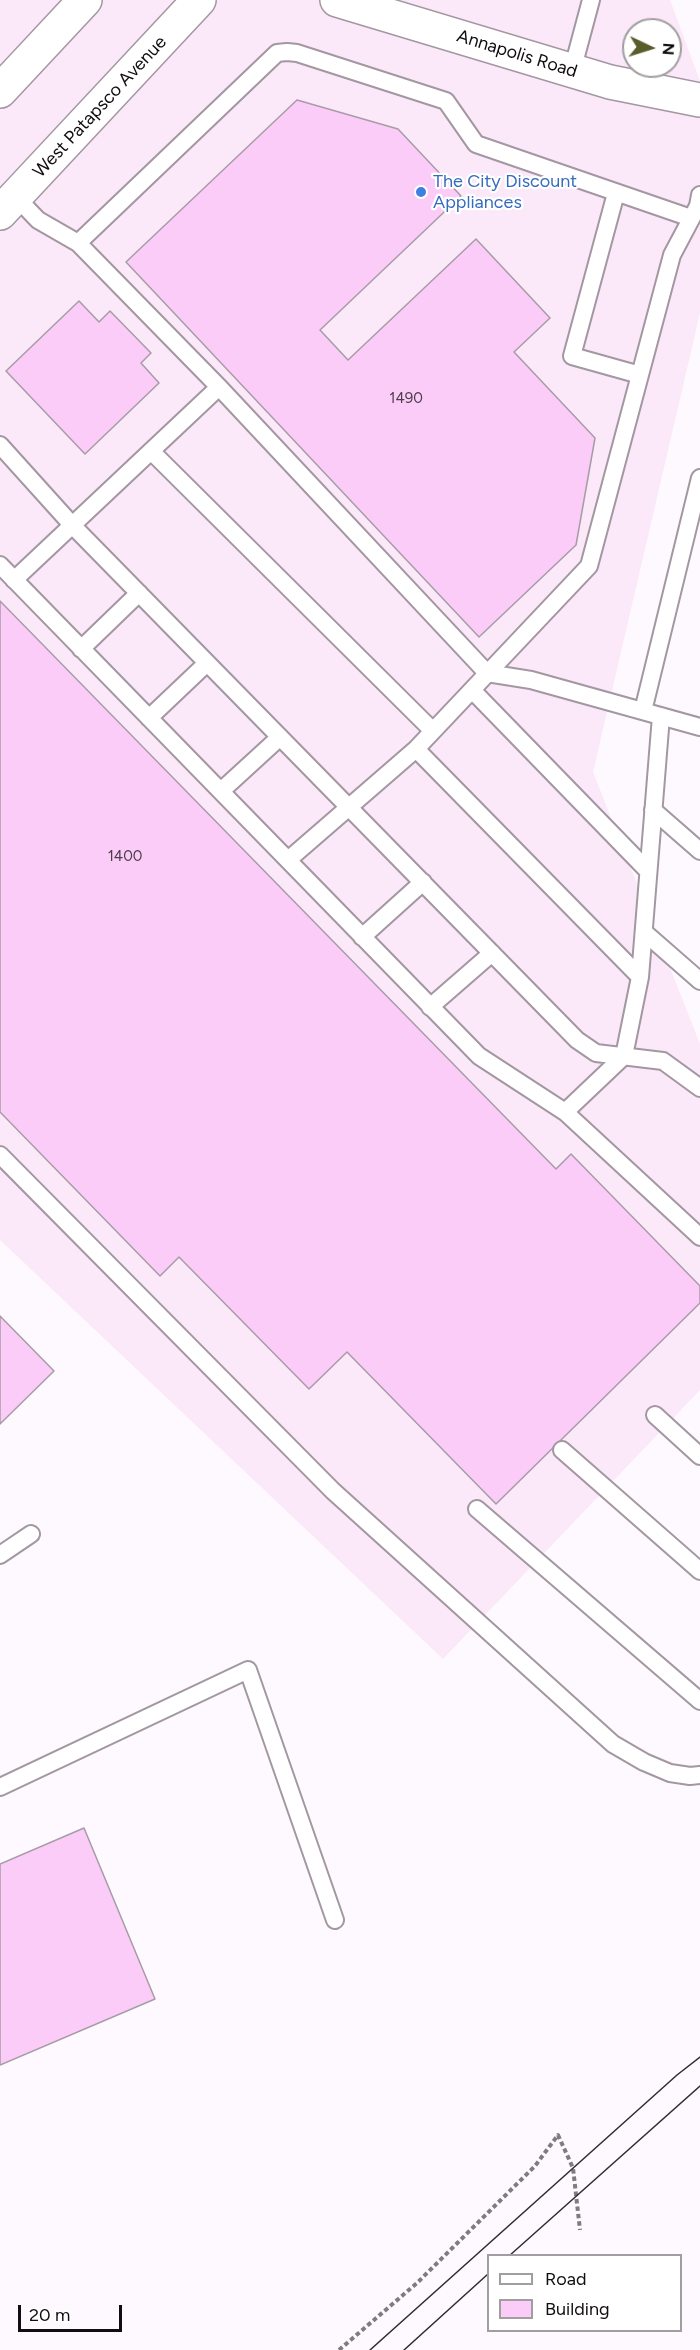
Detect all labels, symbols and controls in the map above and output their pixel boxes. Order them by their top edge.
north arrow [622,18,682,78]
street label: Annapolis Road [454,25,580,83]
street label: West Patapsco Avenue [29,32,171,182]
text: N [659,42,678,56]
place label: The City Discount Appliances [433,171,577,213]
marker: The City Discount Appliances [414,185,428,199]
house number: 1490 [389,390,423,408]
house number: 1400 [108,848,142,866]
legend [487,2254,682,2332]
text: Road [545,2268,586,2290]
scale bar [21,2293,124,2331]
text: Building [545,2298,610,2320]
text: 20 m [29,2304,70,2326]

